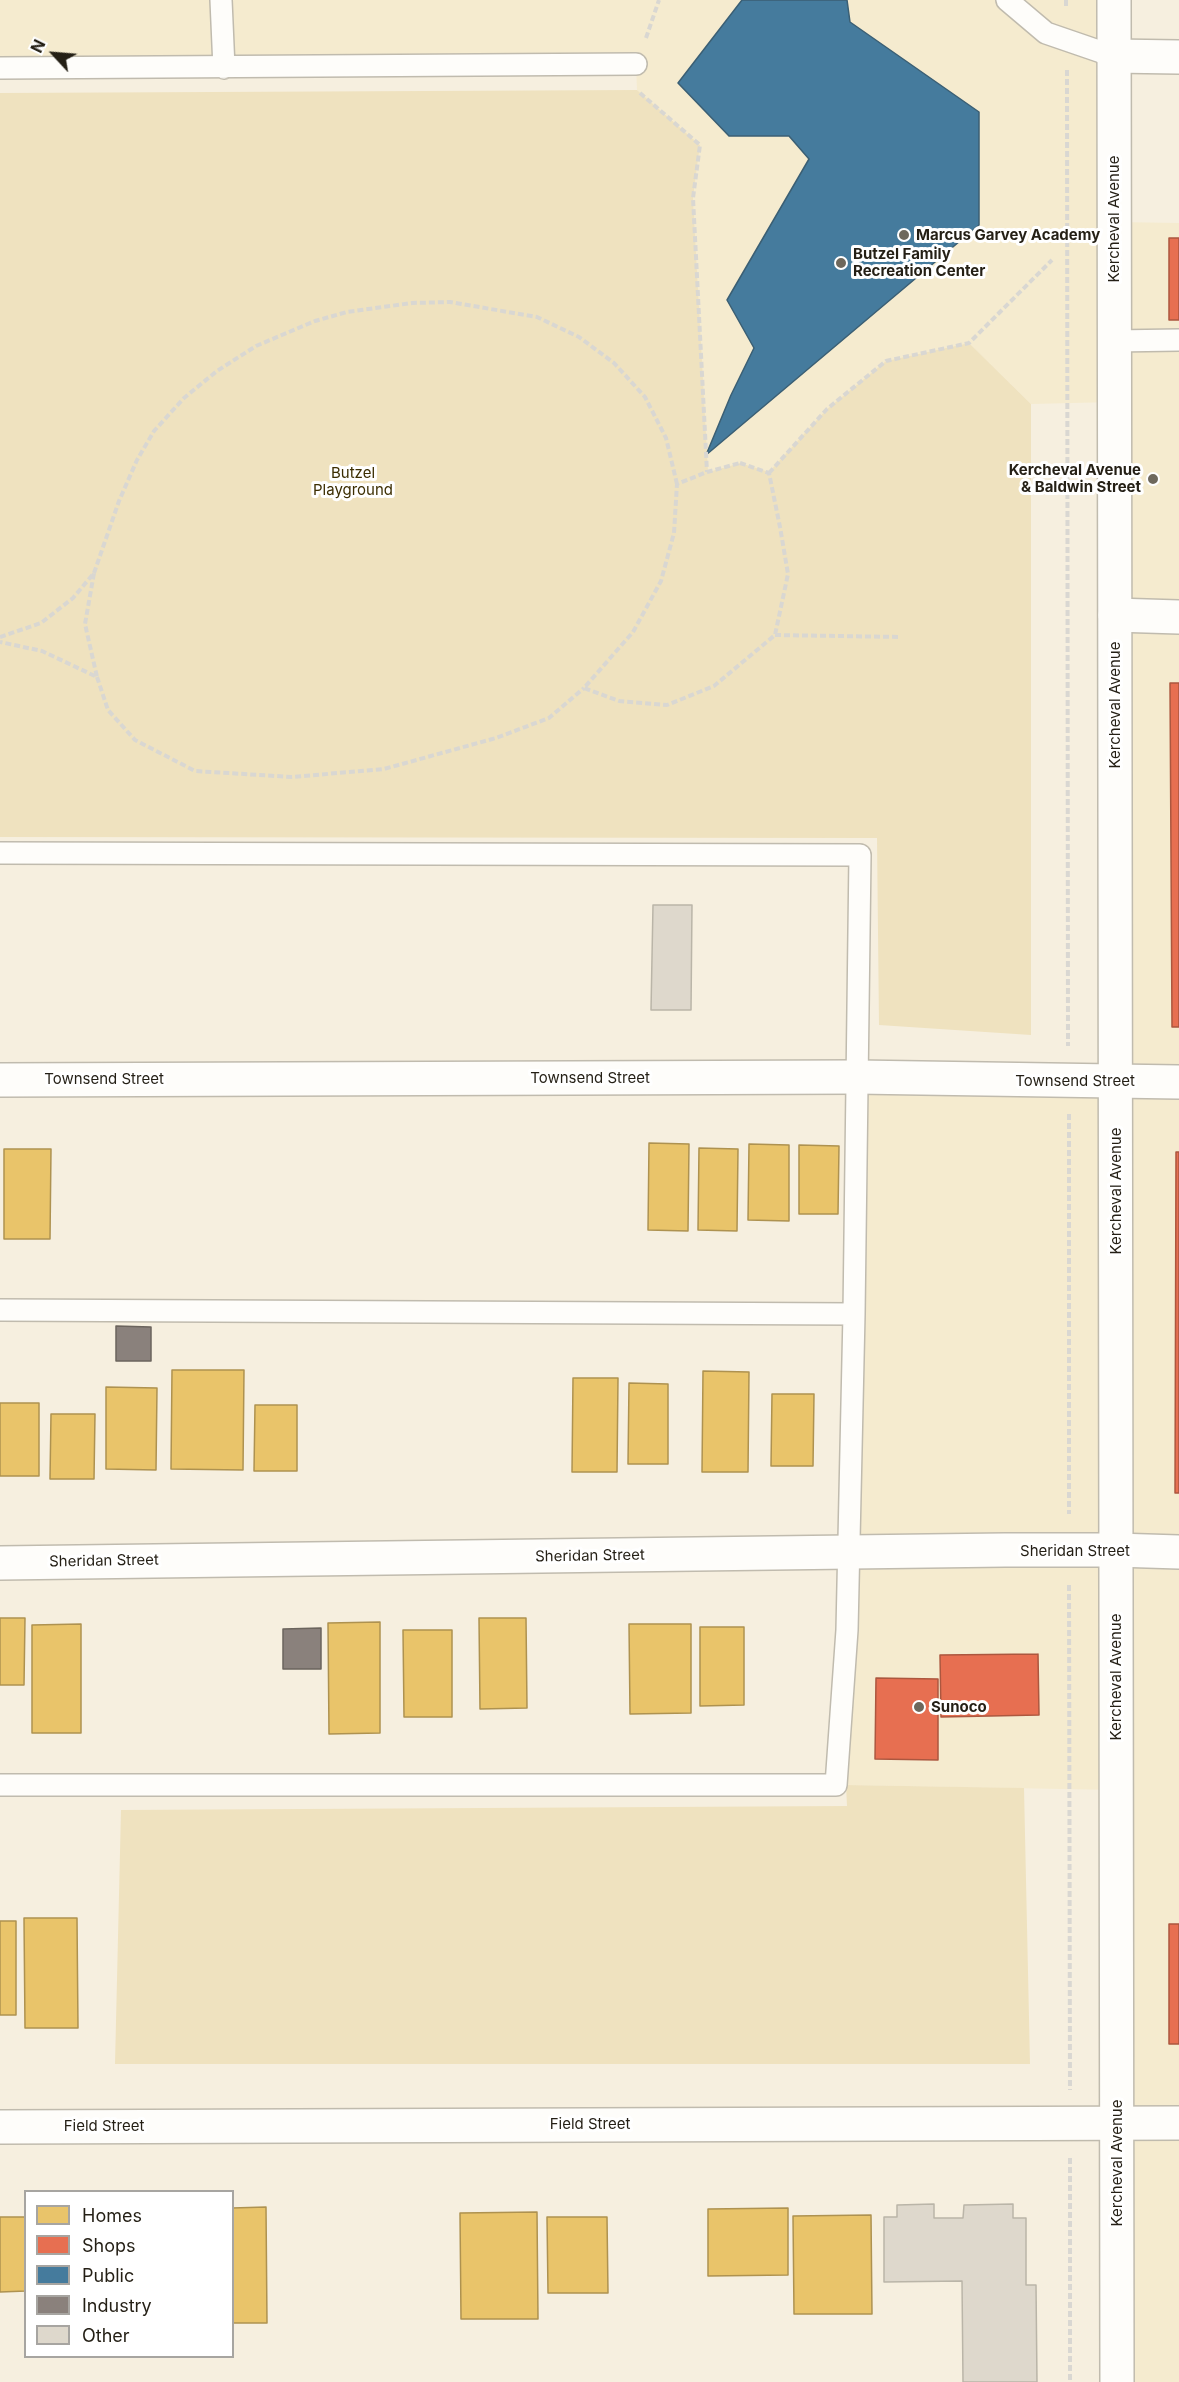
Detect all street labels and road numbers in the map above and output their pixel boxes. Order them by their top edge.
street label: Kercheval Avenue [1105,156,1123,282]
street label: Kercheval Avenue [1106,642,1124,768]
street label: Townsend Street [530,1069,650,1087]
street label: Townsend Street [44,1070,164,1088]
street label: Townsend Street [1015,1072,1135,1090]
street label: Kercheval Avenue [1107,1128,1125,1254]
street label: Sheridan Street [1020,1542,1130,1560]
street label: Sheridan Street [535,1546,645,1566]
street label: Sheridan Street [49,1551,159,1571]
street label: Kercheval Avenue [1107,1614,1125,1740]
street label: Kercheval Avenue [1108,2100,1126,2226]
street label: Field Street [550,2115,630,2133]
street label: Field Street [64,2117,144,2135]

